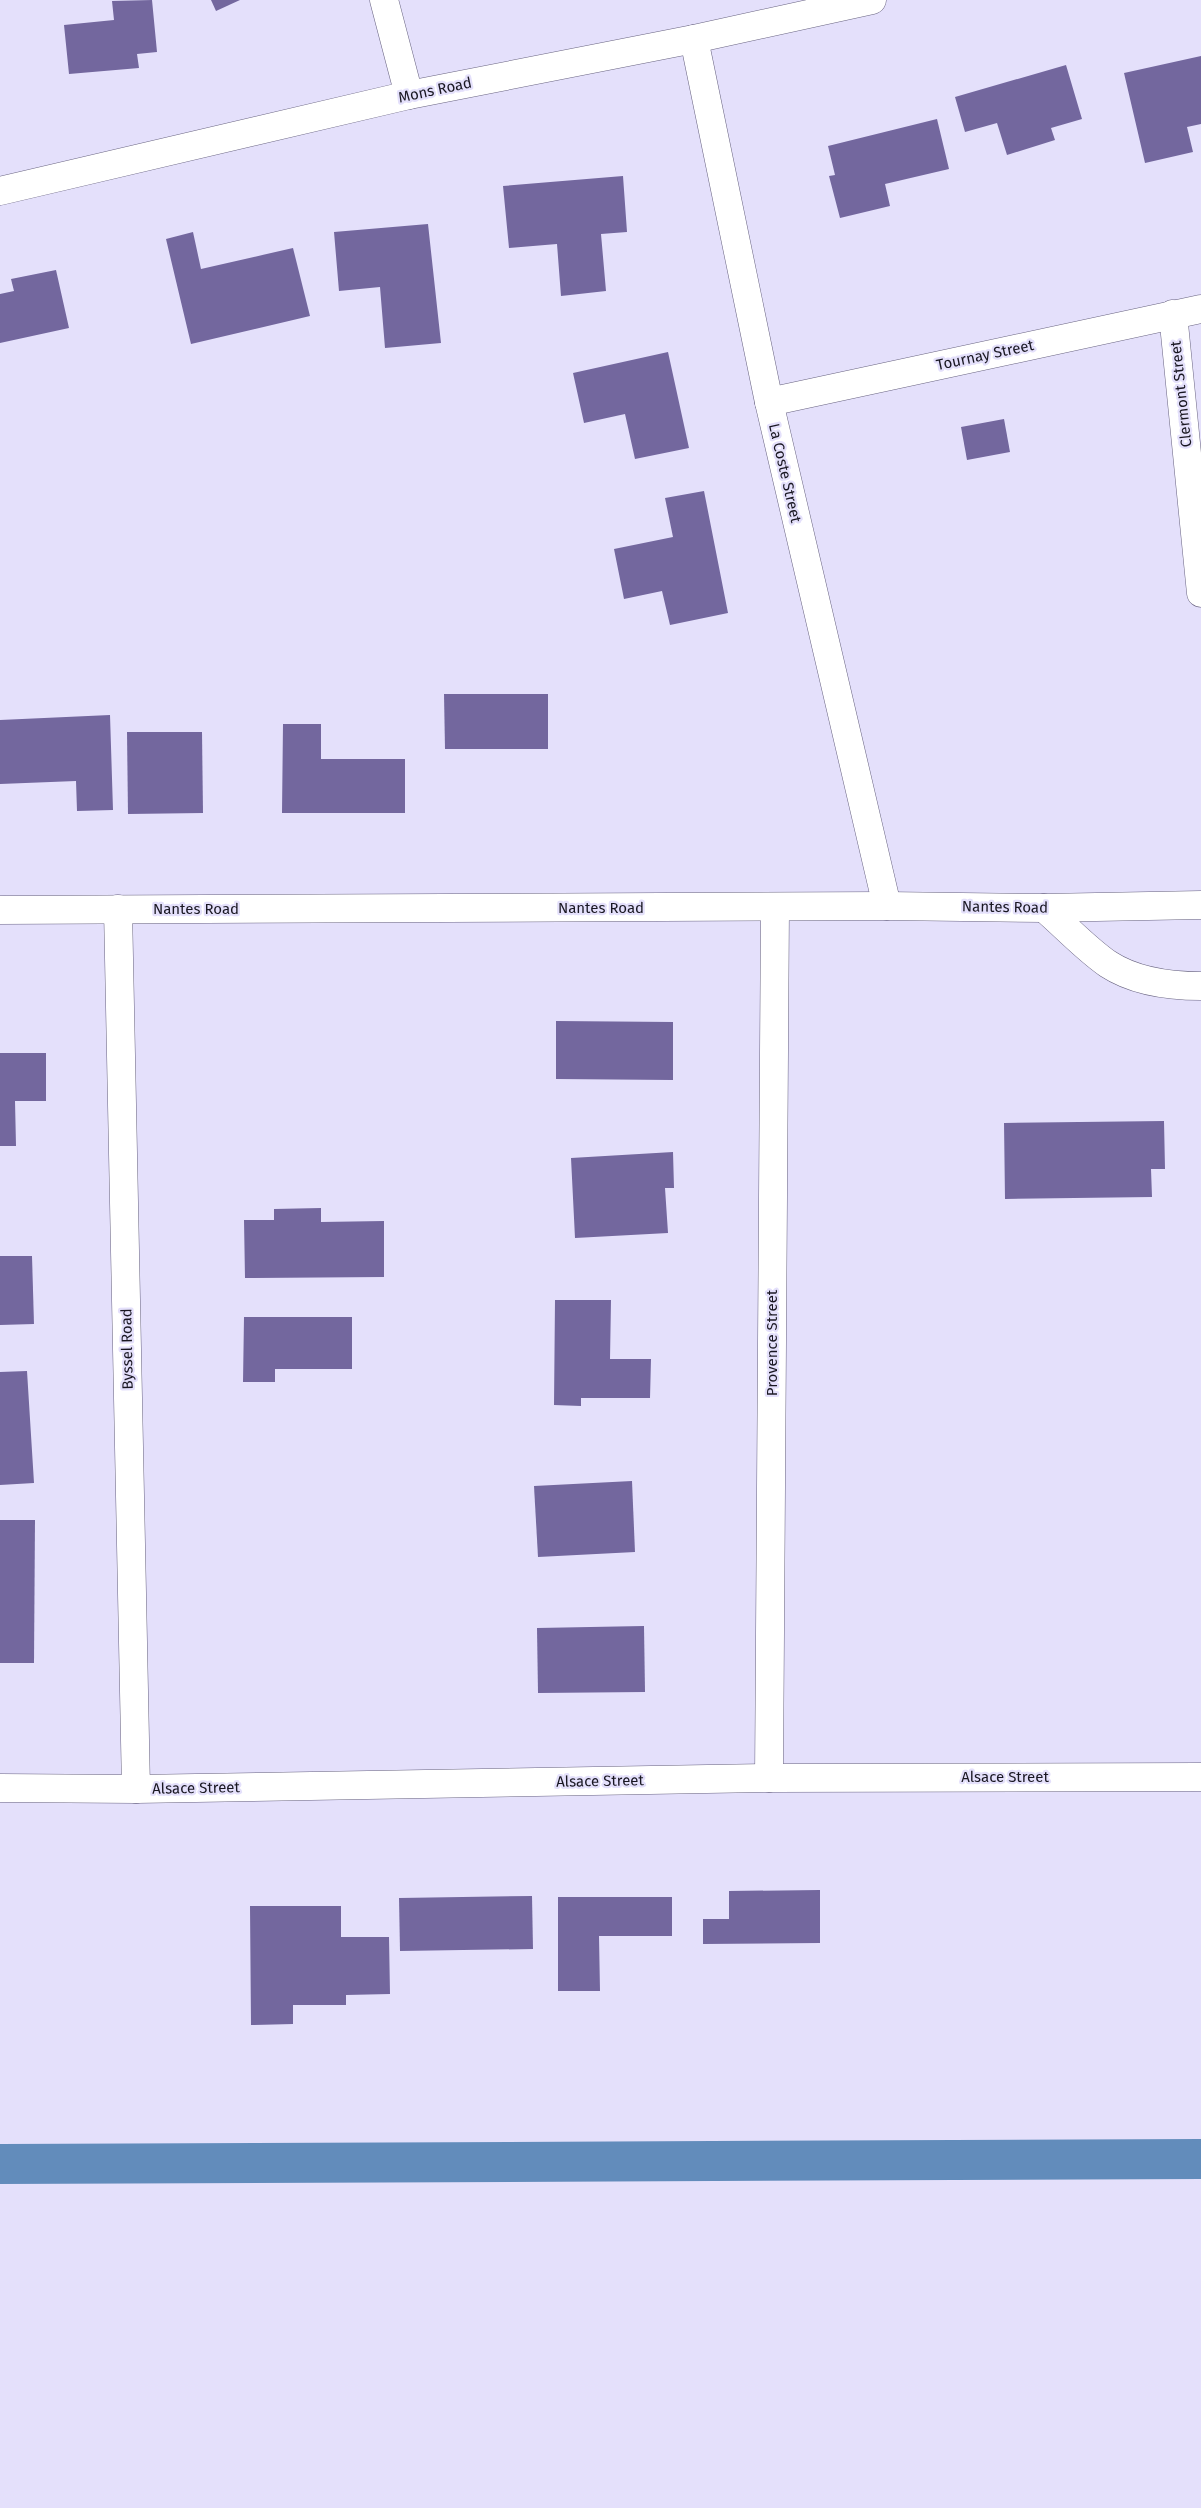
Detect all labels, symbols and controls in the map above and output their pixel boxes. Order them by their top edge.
street label: Mons Road [397,73,473,107]
street label: Tournay Street [935,336,1036,374]
street label: Clermont Street [1166,339,1196,448]
street label: La Coste Street [765,422,805,525]
street label: Nantes Road [962,897,1048,917]
street label: Nantes Road [558,899,644,917]
street label: Nantes Road [153,900,239,918]
street label: Provence Street [763,1289,781,1396]
street label: Byssel Road [117,1308,137,1390]
street label: Alsace Street [961,1768,1049,1786]
street label: Alsace Street [556,1771,645,1791]
street label: Alsace Street [152,1778,241,1798]

